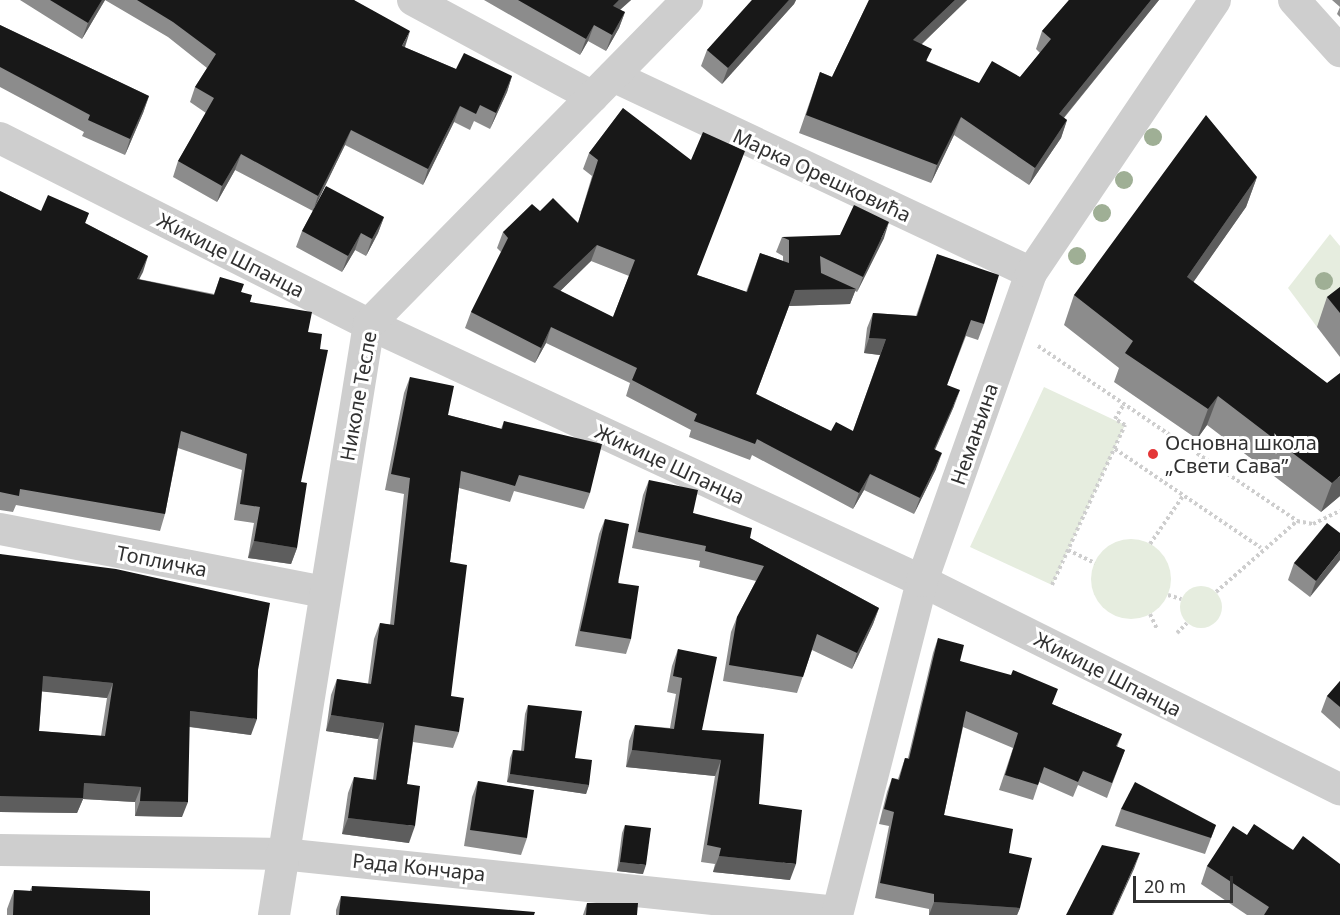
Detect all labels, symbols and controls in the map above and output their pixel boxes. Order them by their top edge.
street label: Марка Орешковића [729,123,915,227]
street label: Жикице Шпанца [154,208,308,302]
street label: Николе Тесле [335,329,381,463]
street label: Немањина [945,380,1003,488]
street label: Жикице Шпанца [592,419,748,509]
place label: Основна школа „Свети Сава” [1165,430,1317,477]
marker: Основна школа „Свети Сава” [1146,447,1160,461]
street label: Топличка [115,540,209,582]
street label: Жикице Шпанца [1031,627,1185,721]
street label: Рада Кончара [351,848,487,886]
scale bar [1136,864,1236,902]
text: 20 m [1144,874,1186,898]

